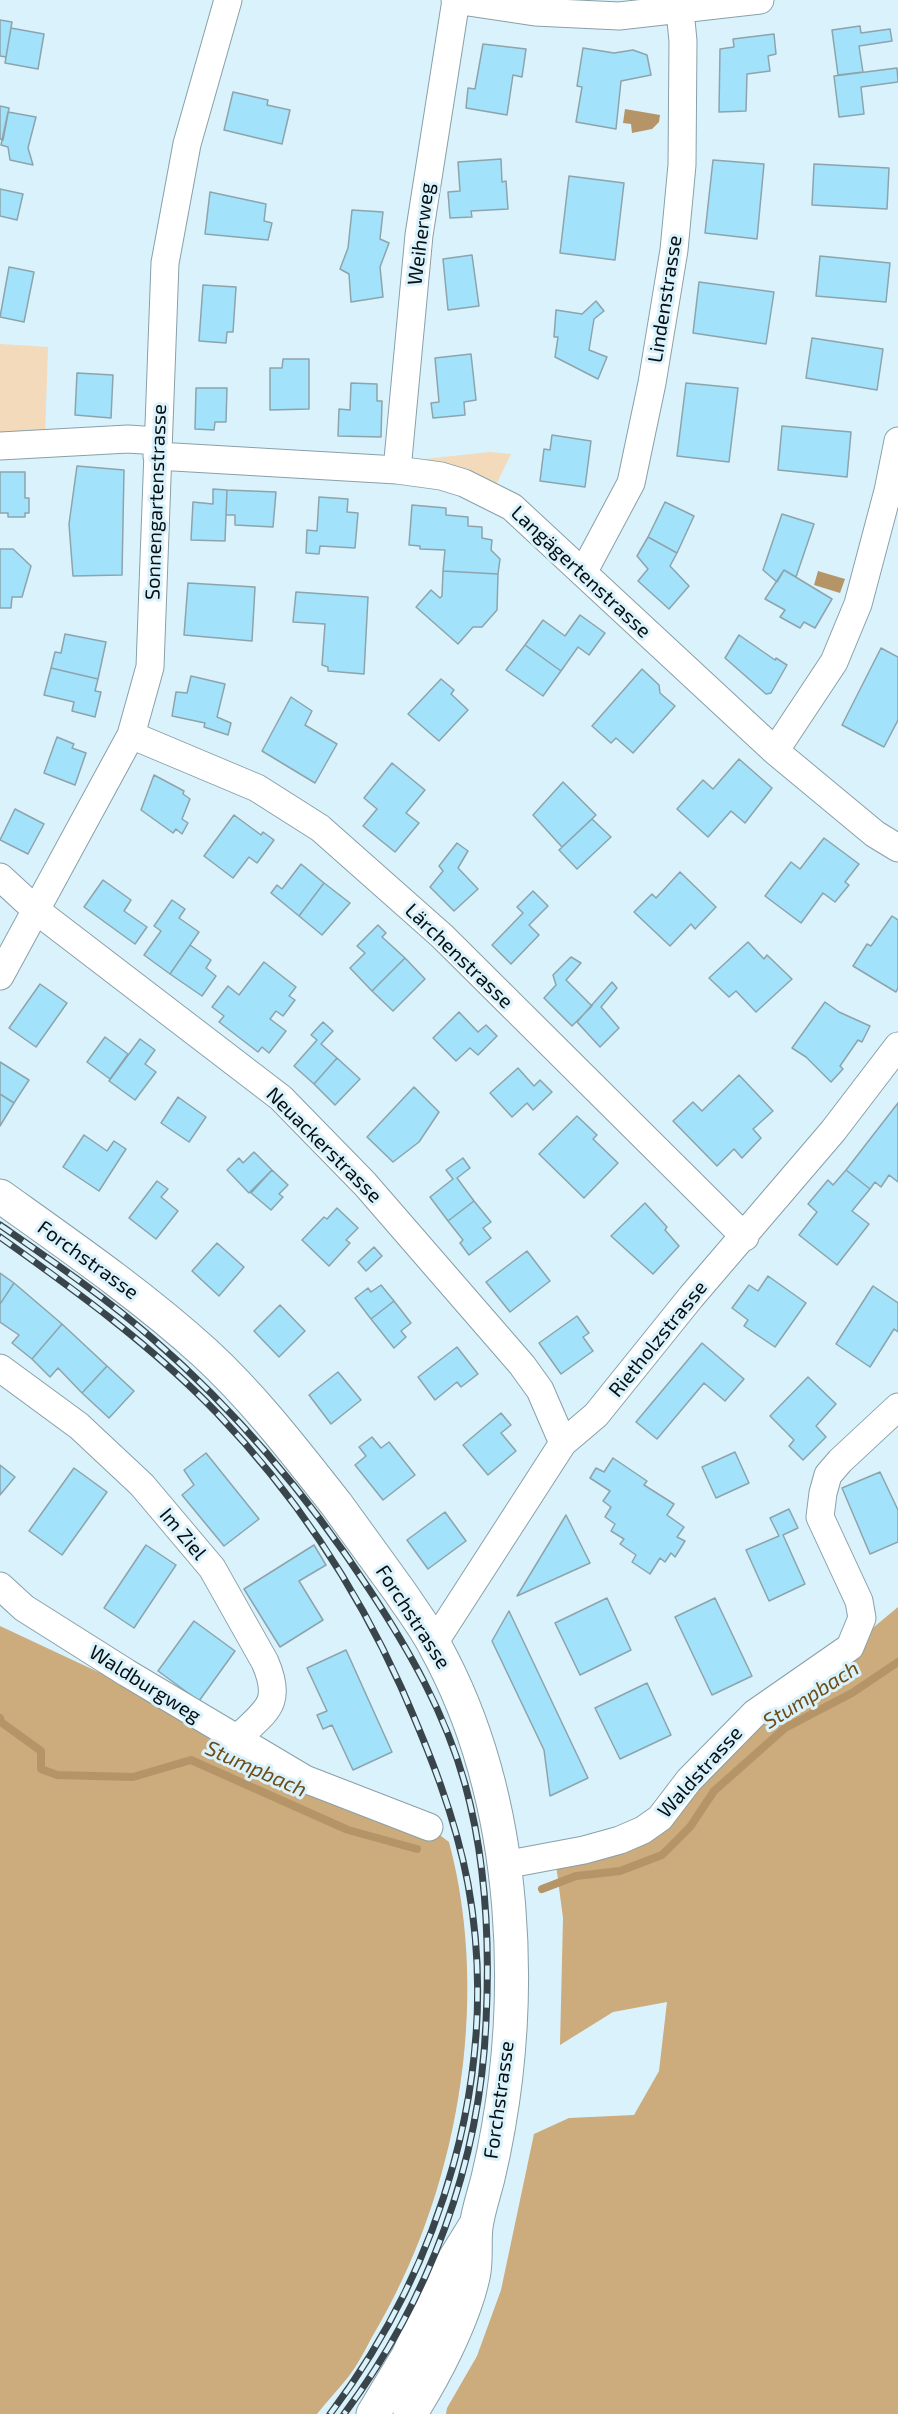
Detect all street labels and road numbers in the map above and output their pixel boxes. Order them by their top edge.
street label: Weiherweg [403,181,439,287]
street label: Lindenstrasse [643,234,687,364]
street label: Sonnengartenstrasse [141,404,171,600]
street label: Langägertenstrasse [506,501,656,643]
street label: Lärchenstrasse [400,899,518,1013]
street label: Neuackerstrasse [261,1082,387,1208]
street label: Forchstrasse [33,1215,143,1305]
street label: Rietholzstrasse [604,1276,712,1402]
street label: Im Ziel [154,1503,212,1565]
street label: Forchstrasse [371,1561,455,1673]
street label: Waldburgweg [85,1640,205,1728]
street label: Waldstrasse [653,1721,747,1823]
street label: Forchstrasse [479,2039,519,2161]

